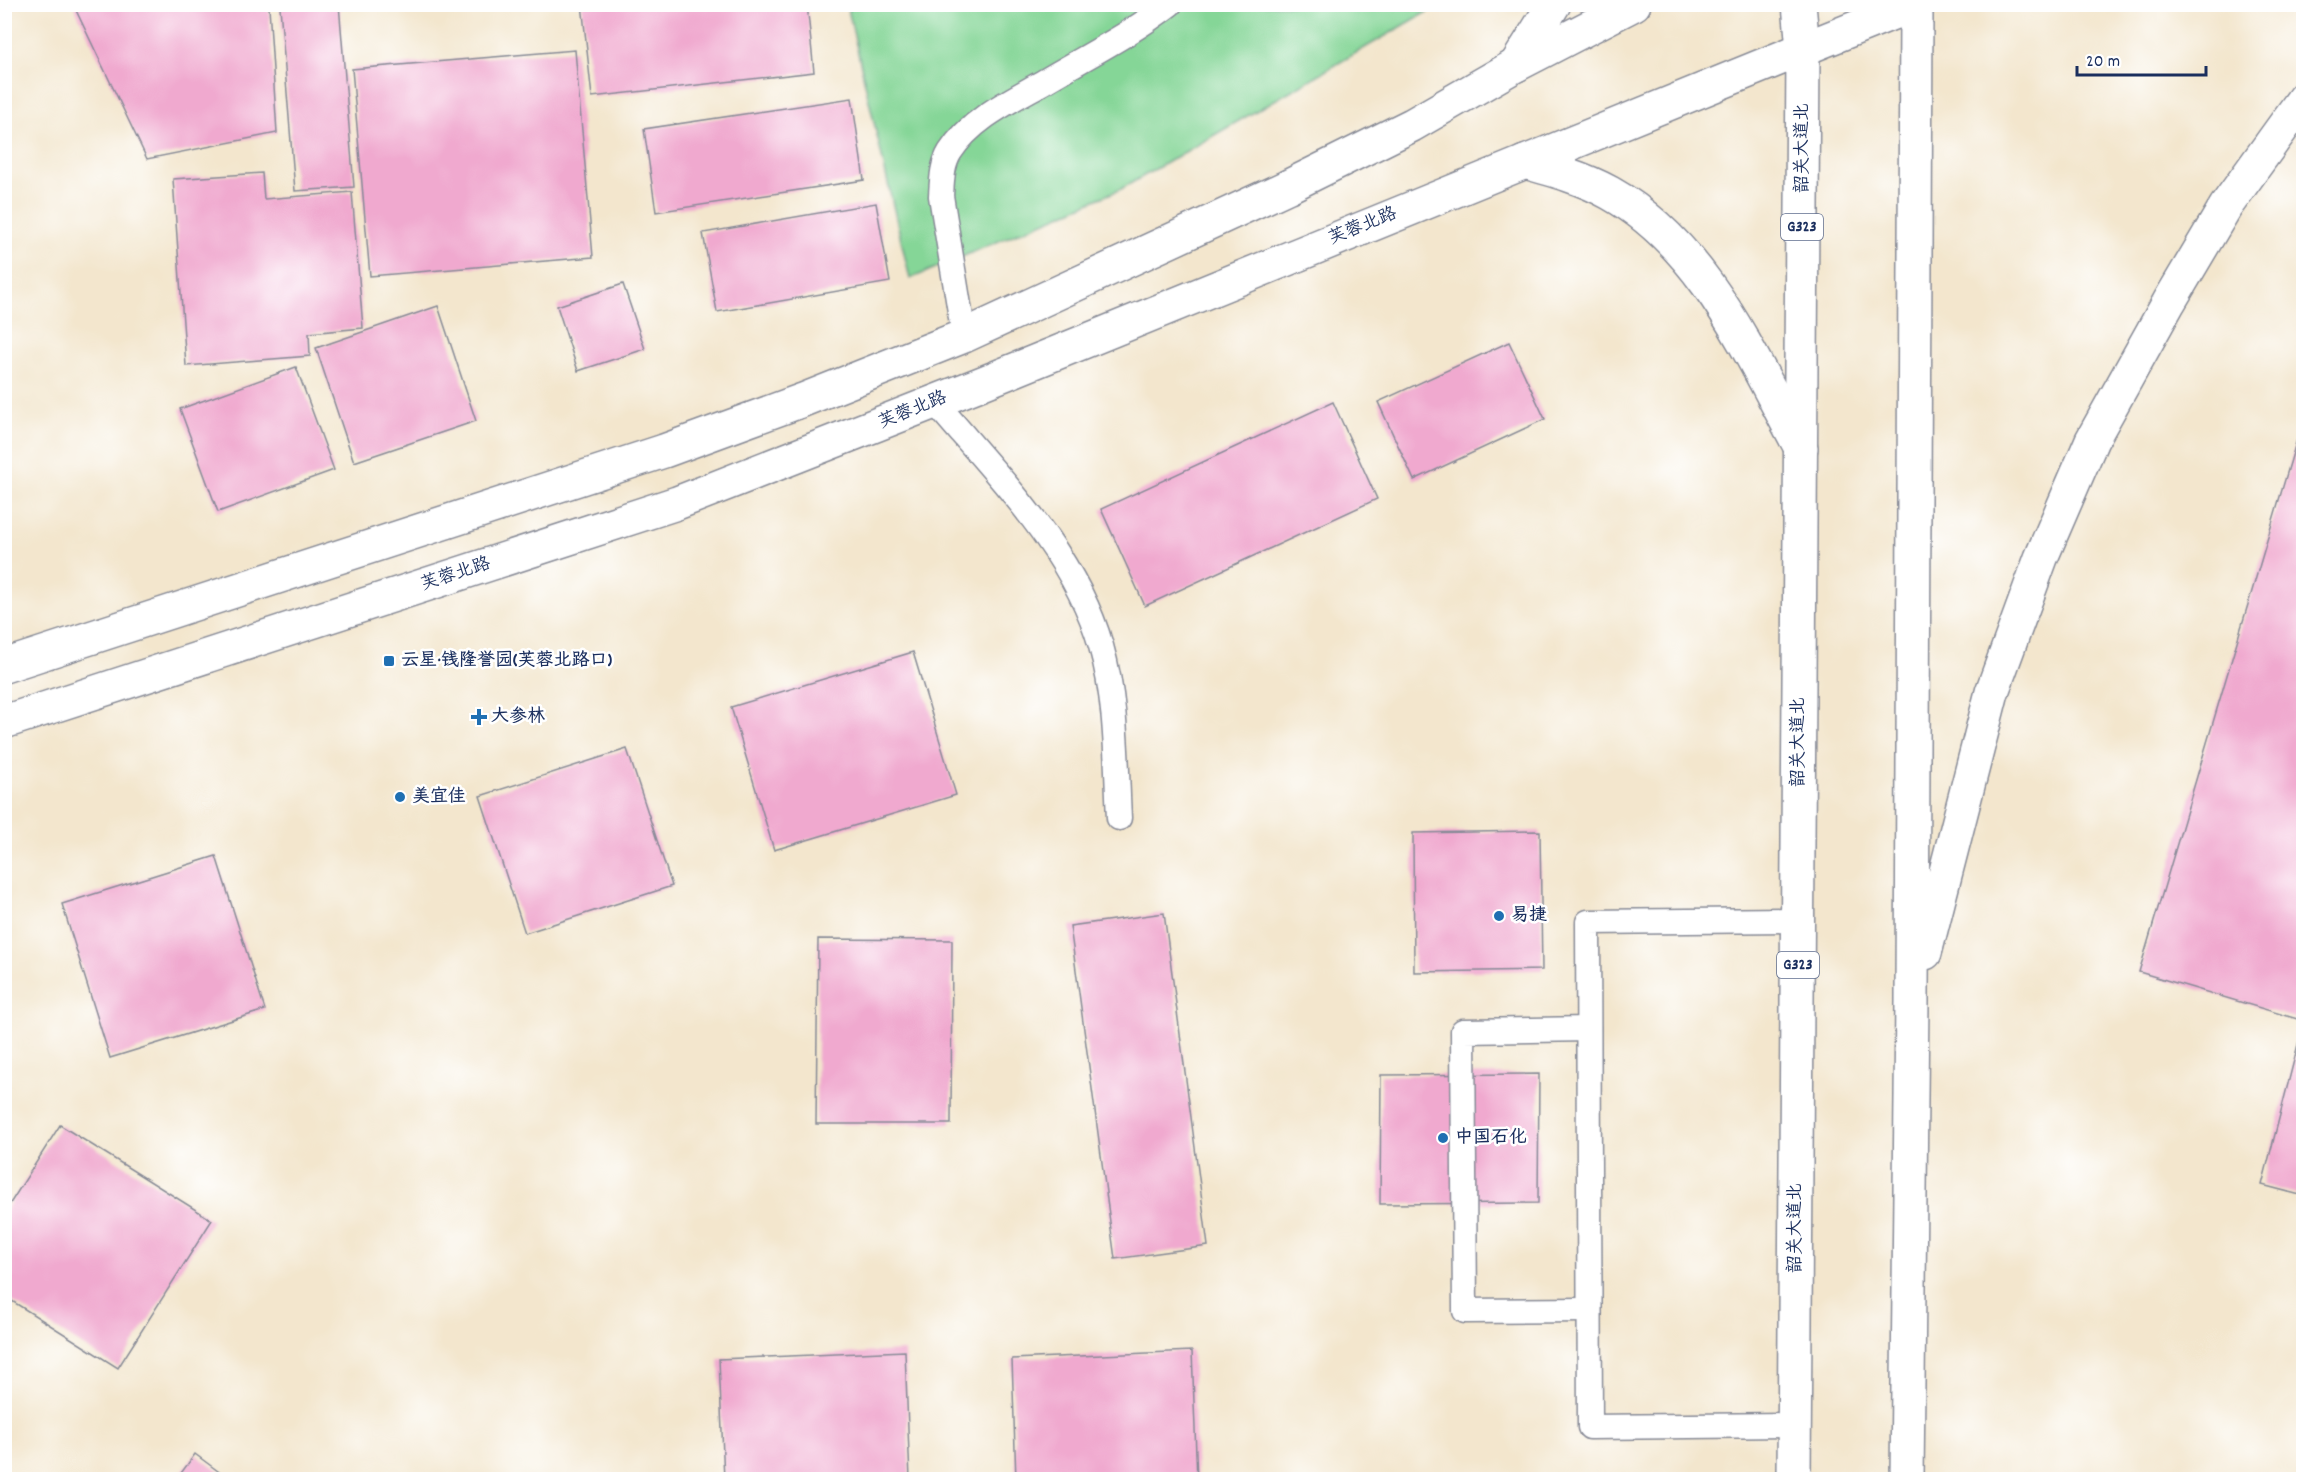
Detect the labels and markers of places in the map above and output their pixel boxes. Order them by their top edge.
place label: 云星·钱隆誉园(芙蓉北路口) [401,649,613,674]
marker: 云星·钱隆誉园(芙蓉北路口) [382,654,396,668]
place label: 大参林 [491,705,545,730]
marker: 大参林 [472,710,486,724]
place label: 美宜佳 [412,785,466,810]
marker: 美宜佳 [393,790,407,804]
place label: 易捷 [1511,904,1547,929]
marker: 易捷 [1492,909,1506,923]
place label: 中国石化 [1455,1126,1527,1151]
marker: 中国石化 [1436,1131,1450,1145]

